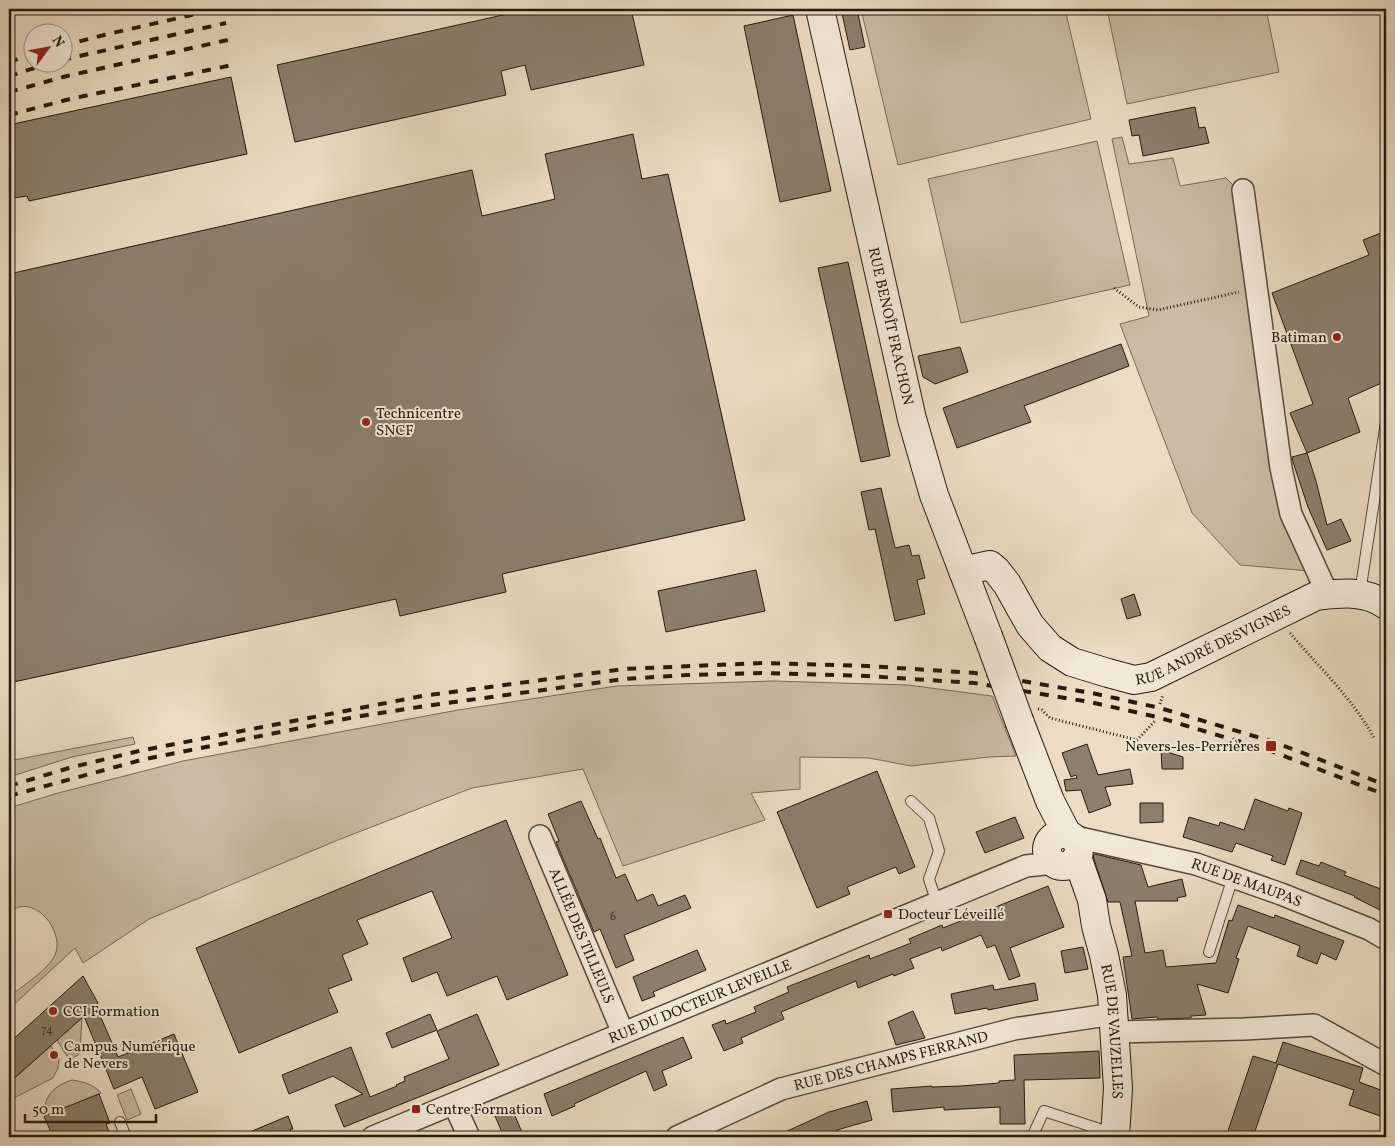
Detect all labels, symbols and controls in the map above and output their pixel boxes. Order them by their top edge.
north arrow [22,22,72,72]
text: N [47,33,69,51]
street label: RUE BENOÎT FRACHON [862,245,918,407]
place label: Batiman [1271,328,1327,349]
marker: Batiman [1331,331,1343,343]
place label: Technicentre SNCF [376,404,461,442]
marker: Technicentre SNCF [360,416,372,428]
street label: RUE ANDRÉ DESVIGNES [1134,601,1295,692]
place label: Nevers-les-Perrières [1125,737,1260,758]
marker: Nevers-les-Perrières [1264,739,1278,753]
street label: RUE DE MAUPAS [1188,854,1305,913]
street label: ALLÉE DES TILLEULS [543,865,618,1007]
place label: Docteur Léveillé [898,905,1004,926]
marker: Docteur Léveillé [882,908,894,920]
house number: 6 [610,909,616,925]
street label: RUE DU DOCTEUR LEVEILLE [606,955,795,1050]
street label: RUE DE VAUZELLES [1094,962,1127,1100]
place label: CCI Formation [63,1002,160,1023]
marker: CCI Formation [47,1005,59,1017]
house number: 74 [41,1022,53,1038]
street label: RUE DES CHAMPS FERRAND [792,1027,991,1097]
place label: Campus Numérique de Nevers [64,1037,196,1075]
marker: Campus Numérique de Nevers [48,1049,60,1061]
scale bar [25,1091,156,1123]
text: 50 m [32,1100,64,1121]
place label: Centre Formation [426,1100,543,1121]
marker: Centre Formation [410,1103,422,1115]

